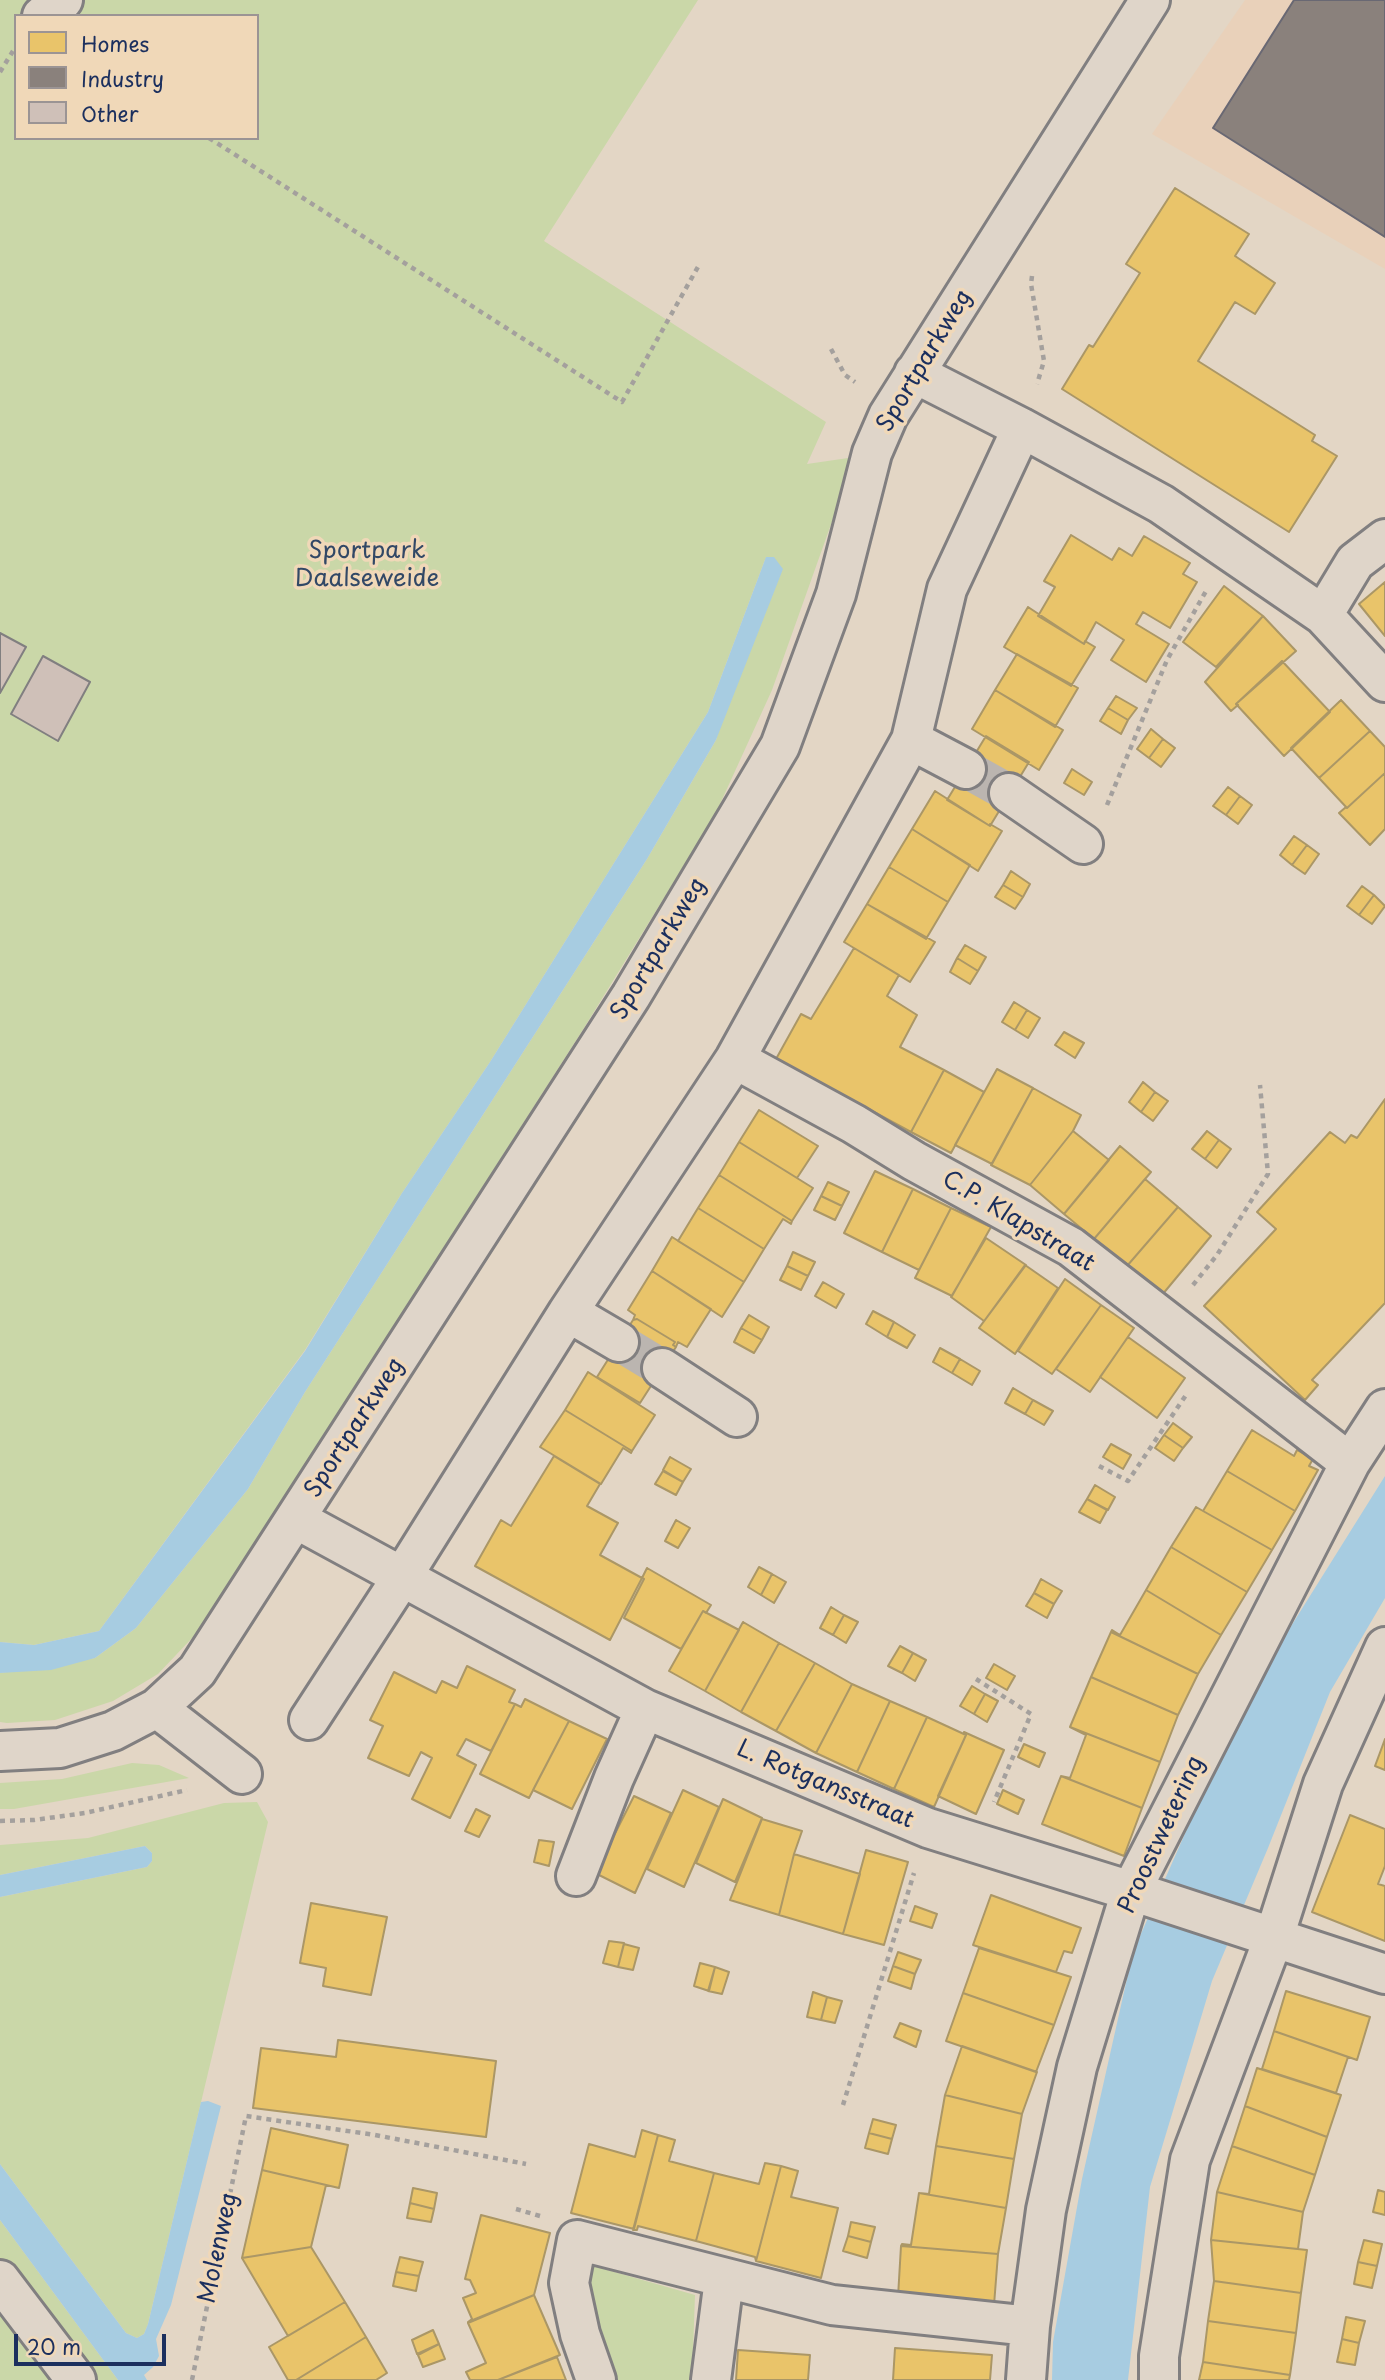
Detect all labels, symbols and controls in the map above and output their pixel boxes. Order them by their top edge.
legend [14,14,259,140]
text: Homes [81,27,149,59]
text: Industry [81,62,164,94]
text: Other [81,97,139,129]
street label: Sportparkweg [871,285,979,437]
park label: Sportpark Daalseweide [295,537,439,593]
street label: Sportparkweg [605,873,713,1025]
street label: C.P. Klapstraat [937,1165,1099,1279]
street label: Sportparkweg [299,1353,411,1503]
street label: L. Rotgansstraat [732,1735,918,1835]
street label: Proostwetering [1113,1752,1211,1918]
street label: Molenweg [193,2190,245,2306]
scale bar [18,2320,170,2364]
text: 20 m [27,2330,81,2362]

